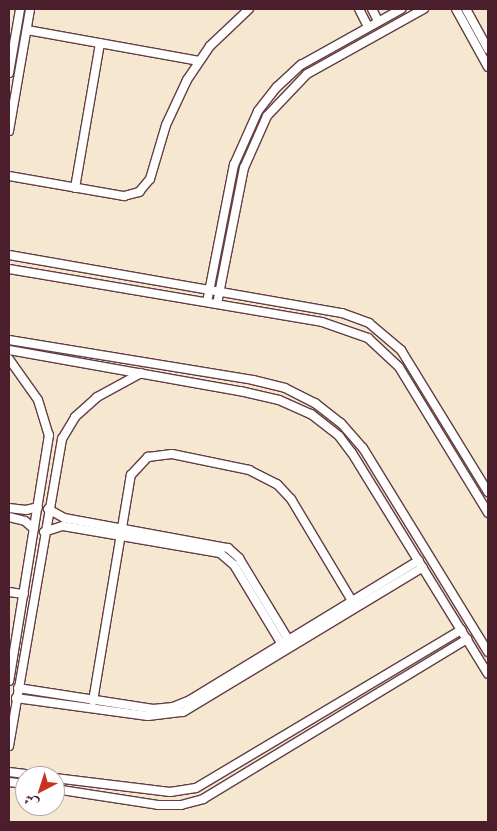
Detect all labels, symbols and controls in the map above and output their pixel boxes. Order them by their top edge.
north arrow [15,766,65,816]
text: ش [20,790,42,813]

